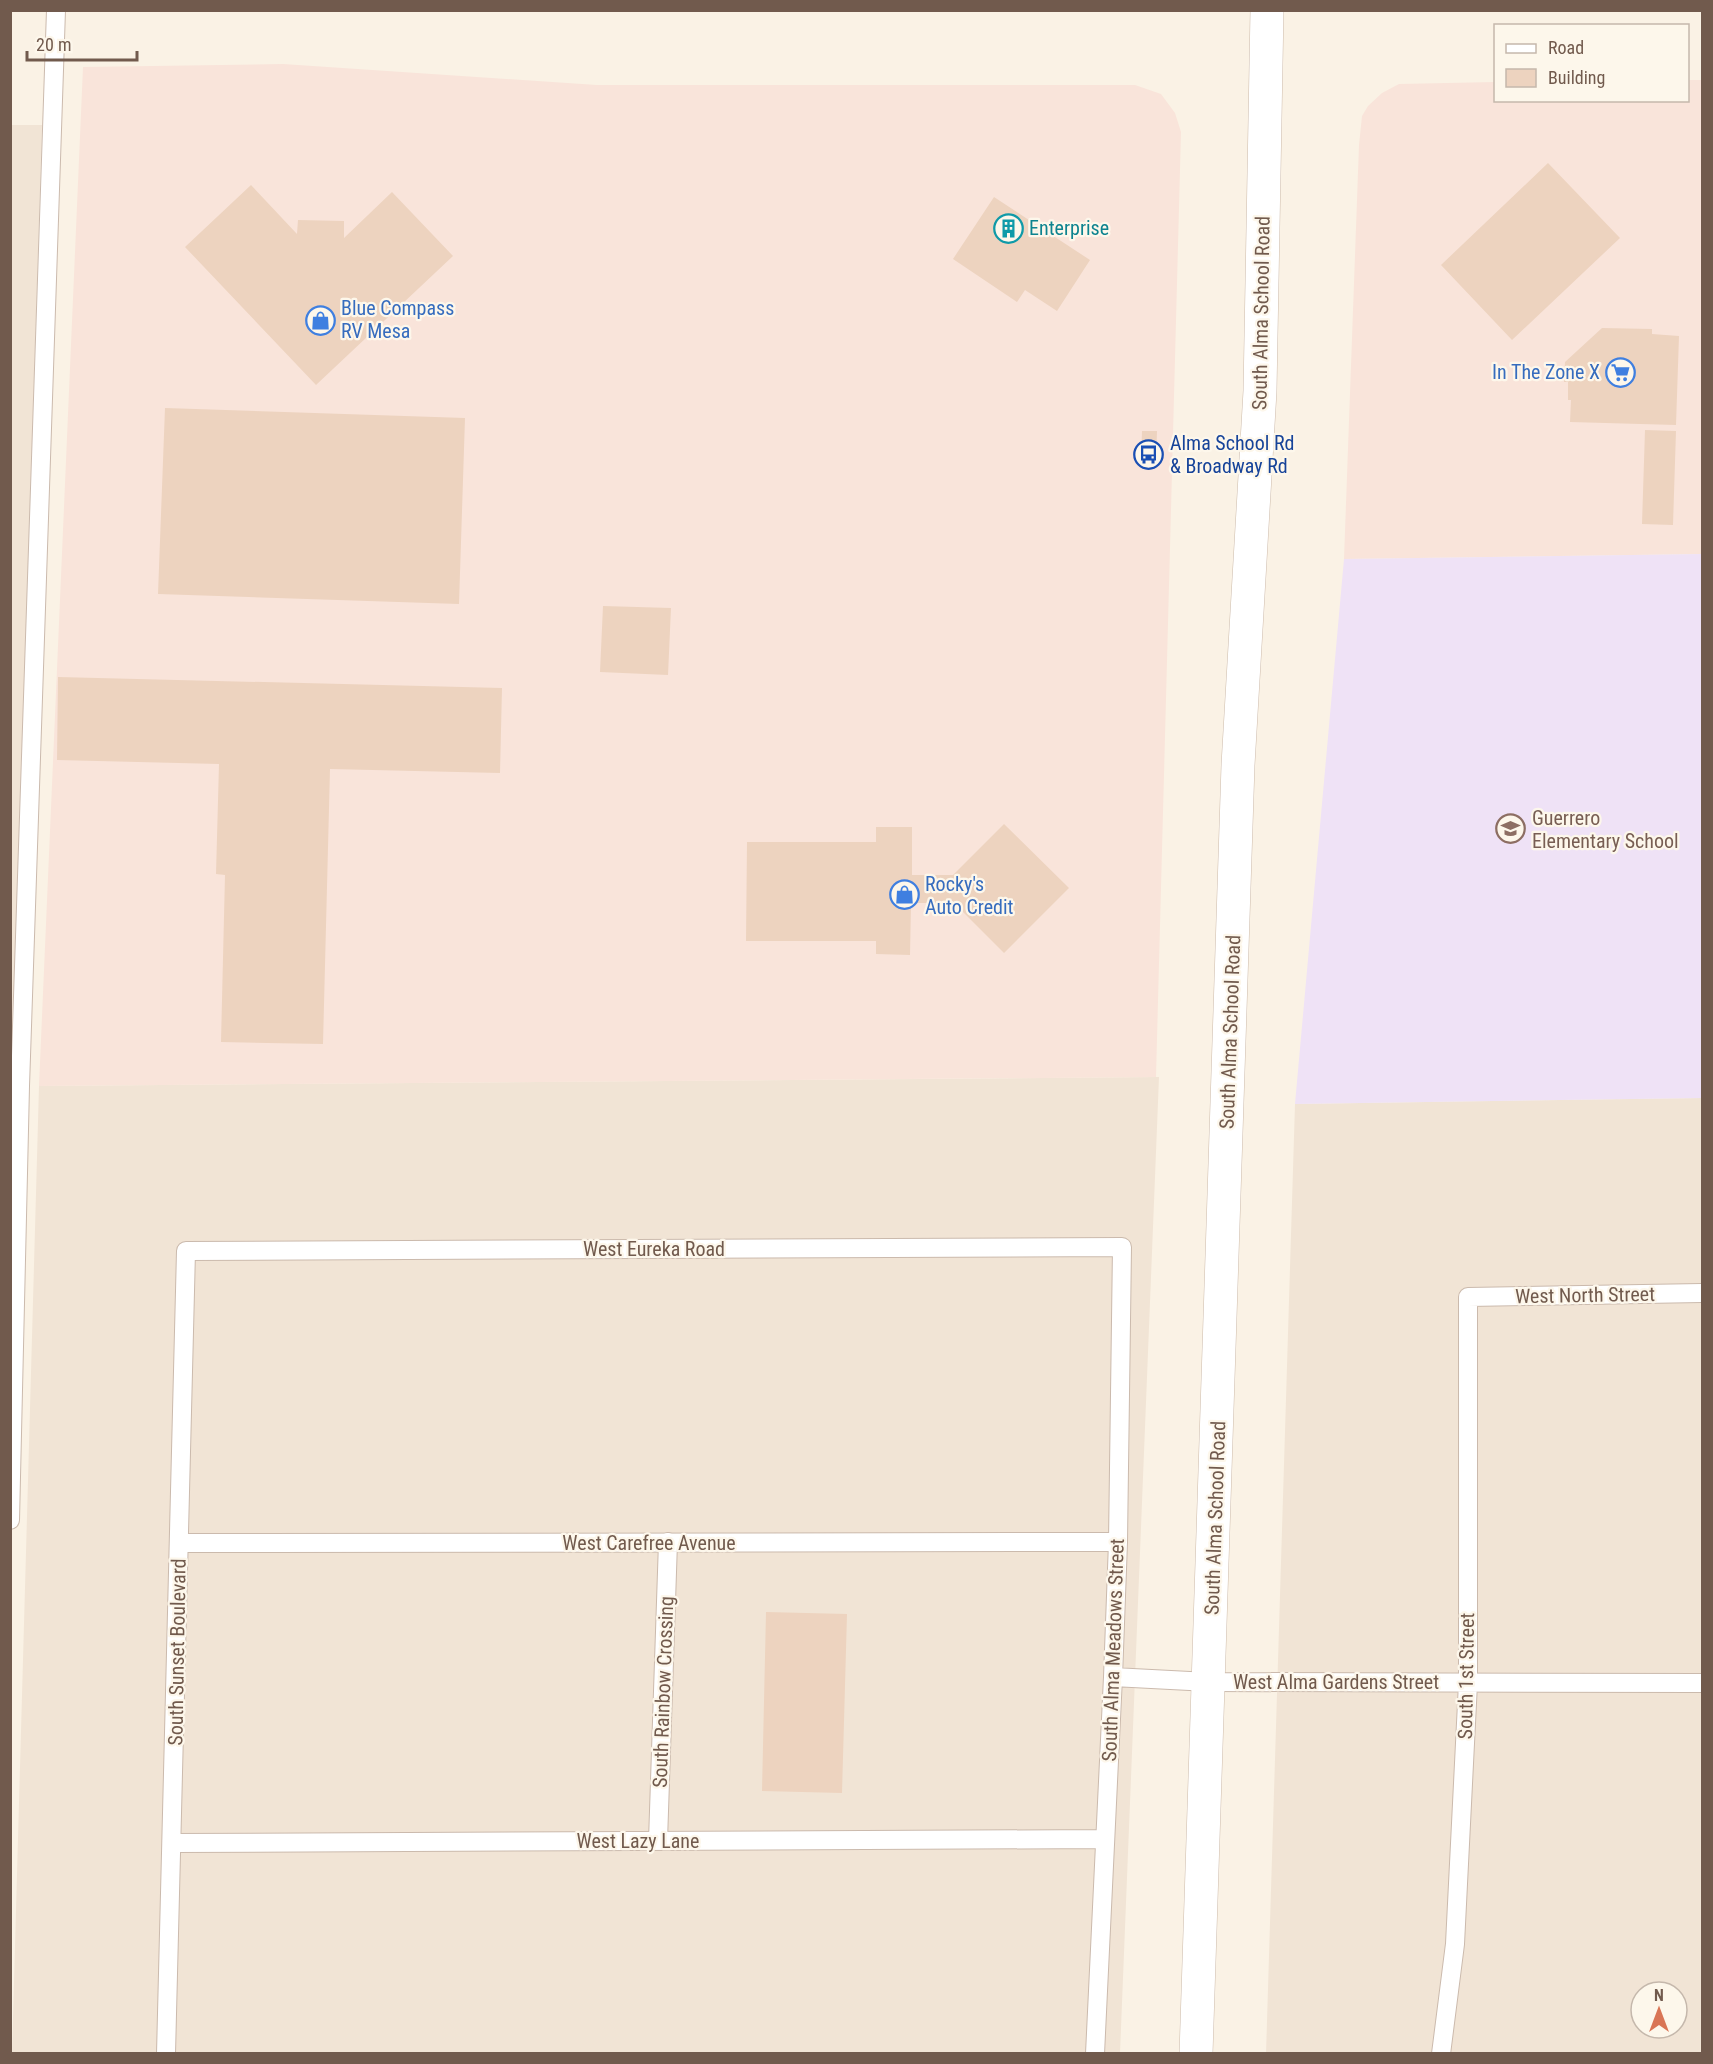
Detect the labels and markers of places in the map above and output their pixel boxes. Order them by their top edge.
building icon: Enterprise [992,212,1024,244]
place label: Enterprise [1029,216,1109,240]
place label: Blue Compass RV Mesa [341,296,454,343]
shop icon: Blue Compass RV Mesa [304,304,336,336]
supermarket icon: In The Zone X [1605,356,1637,388]
place label: In The Zone X [1492,360,1600,384]
place label: Alma School Rd & Broadway Rd [1170,431,1294,478]
bus stop icon: Alma School Rd & Broadway Rd [1133,439,1165,471]
place label: Guerrero Elementary School [1532,806,1679,853]
school or university icon: Guerrero Elementary School [1495,813,1527,845]
place label: Rocky's Auto Credit [925,872,1014,919]
shop icon: Rocky's Auto Credit [888,879,920,911]

